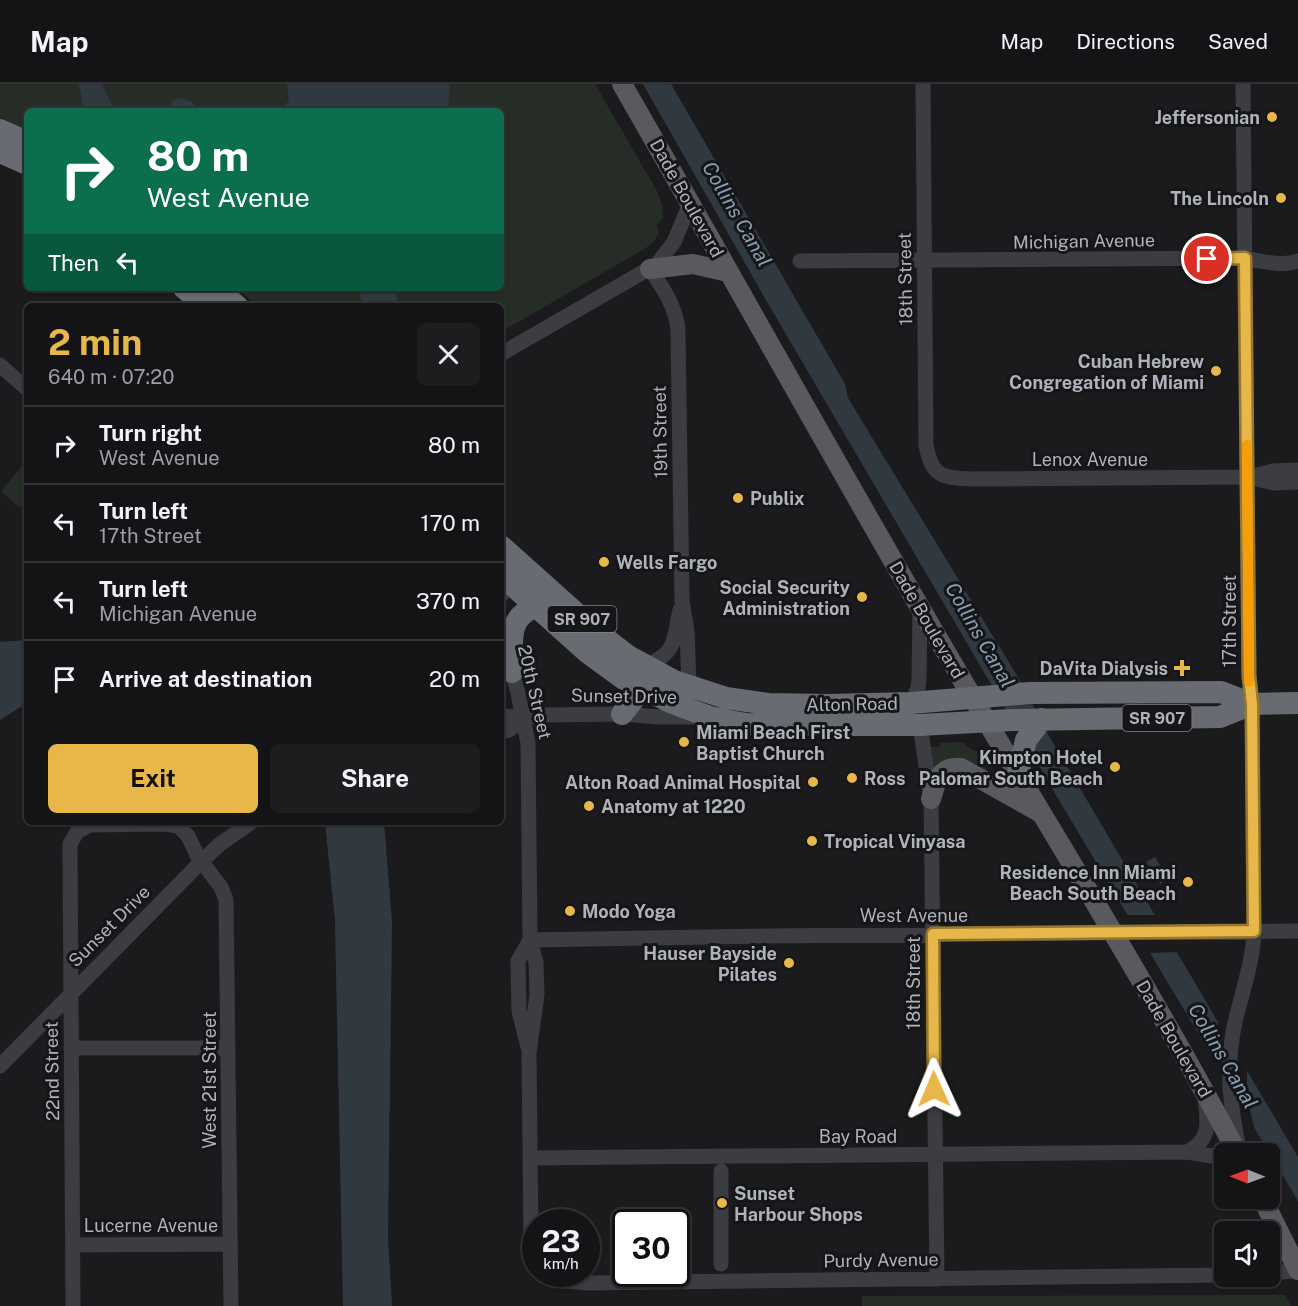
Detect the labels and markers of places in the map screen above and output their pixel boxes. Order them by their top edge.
place label: Jeffersonian [1155,107,1260,128]
marker: Jeffersonian [1265,110,1279,124]
place label: The Lincoln [1170,188,1269,209]
marker: The Lincoln [1274,191,1288,205]
pin [1181,233,1232,284]
place label: Cuban Hebrew Congregation of Miami [1009,351,1204,393]
marker: Cuban Hebrew Congregation of Miami [1209,364,1223,378]
place label: Publix [750,488,805,509]
marker: Publix [731,491,745,505]
place label: Wells Fargo [616,552,717,573]
marker: Wells Fargo [597,555,611,569]
place label: Social Security Administration [719,577,850,619]
marker: Social Security Administration [855,590,869,604]
place label: DaVita Dialysis [1039,658,1168,679]
marker: DaVita Dialysis [1173,659,1191,677]
place label: Miami Beach First Baptist Church [696,722,850,764]
marker: Miami Beach First Baptist Church [677,735,691,749]
place label: Kimpton Hotel Palomar South Beach [919,747,1103,789]
marker: Kimpton Hotel Palomar South Beach [1108,760,1122,774]
place label: Ross [864,768,905,789]
marker: Ross [845,771,859,785]
place label: Alton Road Animal Hospital [565,772,801,793]
marker: Alton Road Animal Hospital [806,775,820,789]
place label: Anatomy at 1220 [601,796,746,817]
marker: Anatomy at 1220 [582,799,596,813]
place label: Tropical Vinyasa [824,831,965,852]
marker: Tropical Vinyasa [805,834,819,848]
place label: Residence Inn Miami Beach South Beach [1000,862,1176,904]
marker: Residence Inn Miami Beach South Beach [1181,875,1195,889]
place label: Modo Yoga [582,901,676,922]
marker: Modo Yoga [563,904,577,918]
place label: Hauser Bayside Pilates [643,943,777,985]
marker: Hauser Bayside Pilates [782,956,796,970]
place label: Sunset Harbour Shops [734,1183,863,1225]
marker: Sunset Harbour Shops [715,1196,729,1210]

